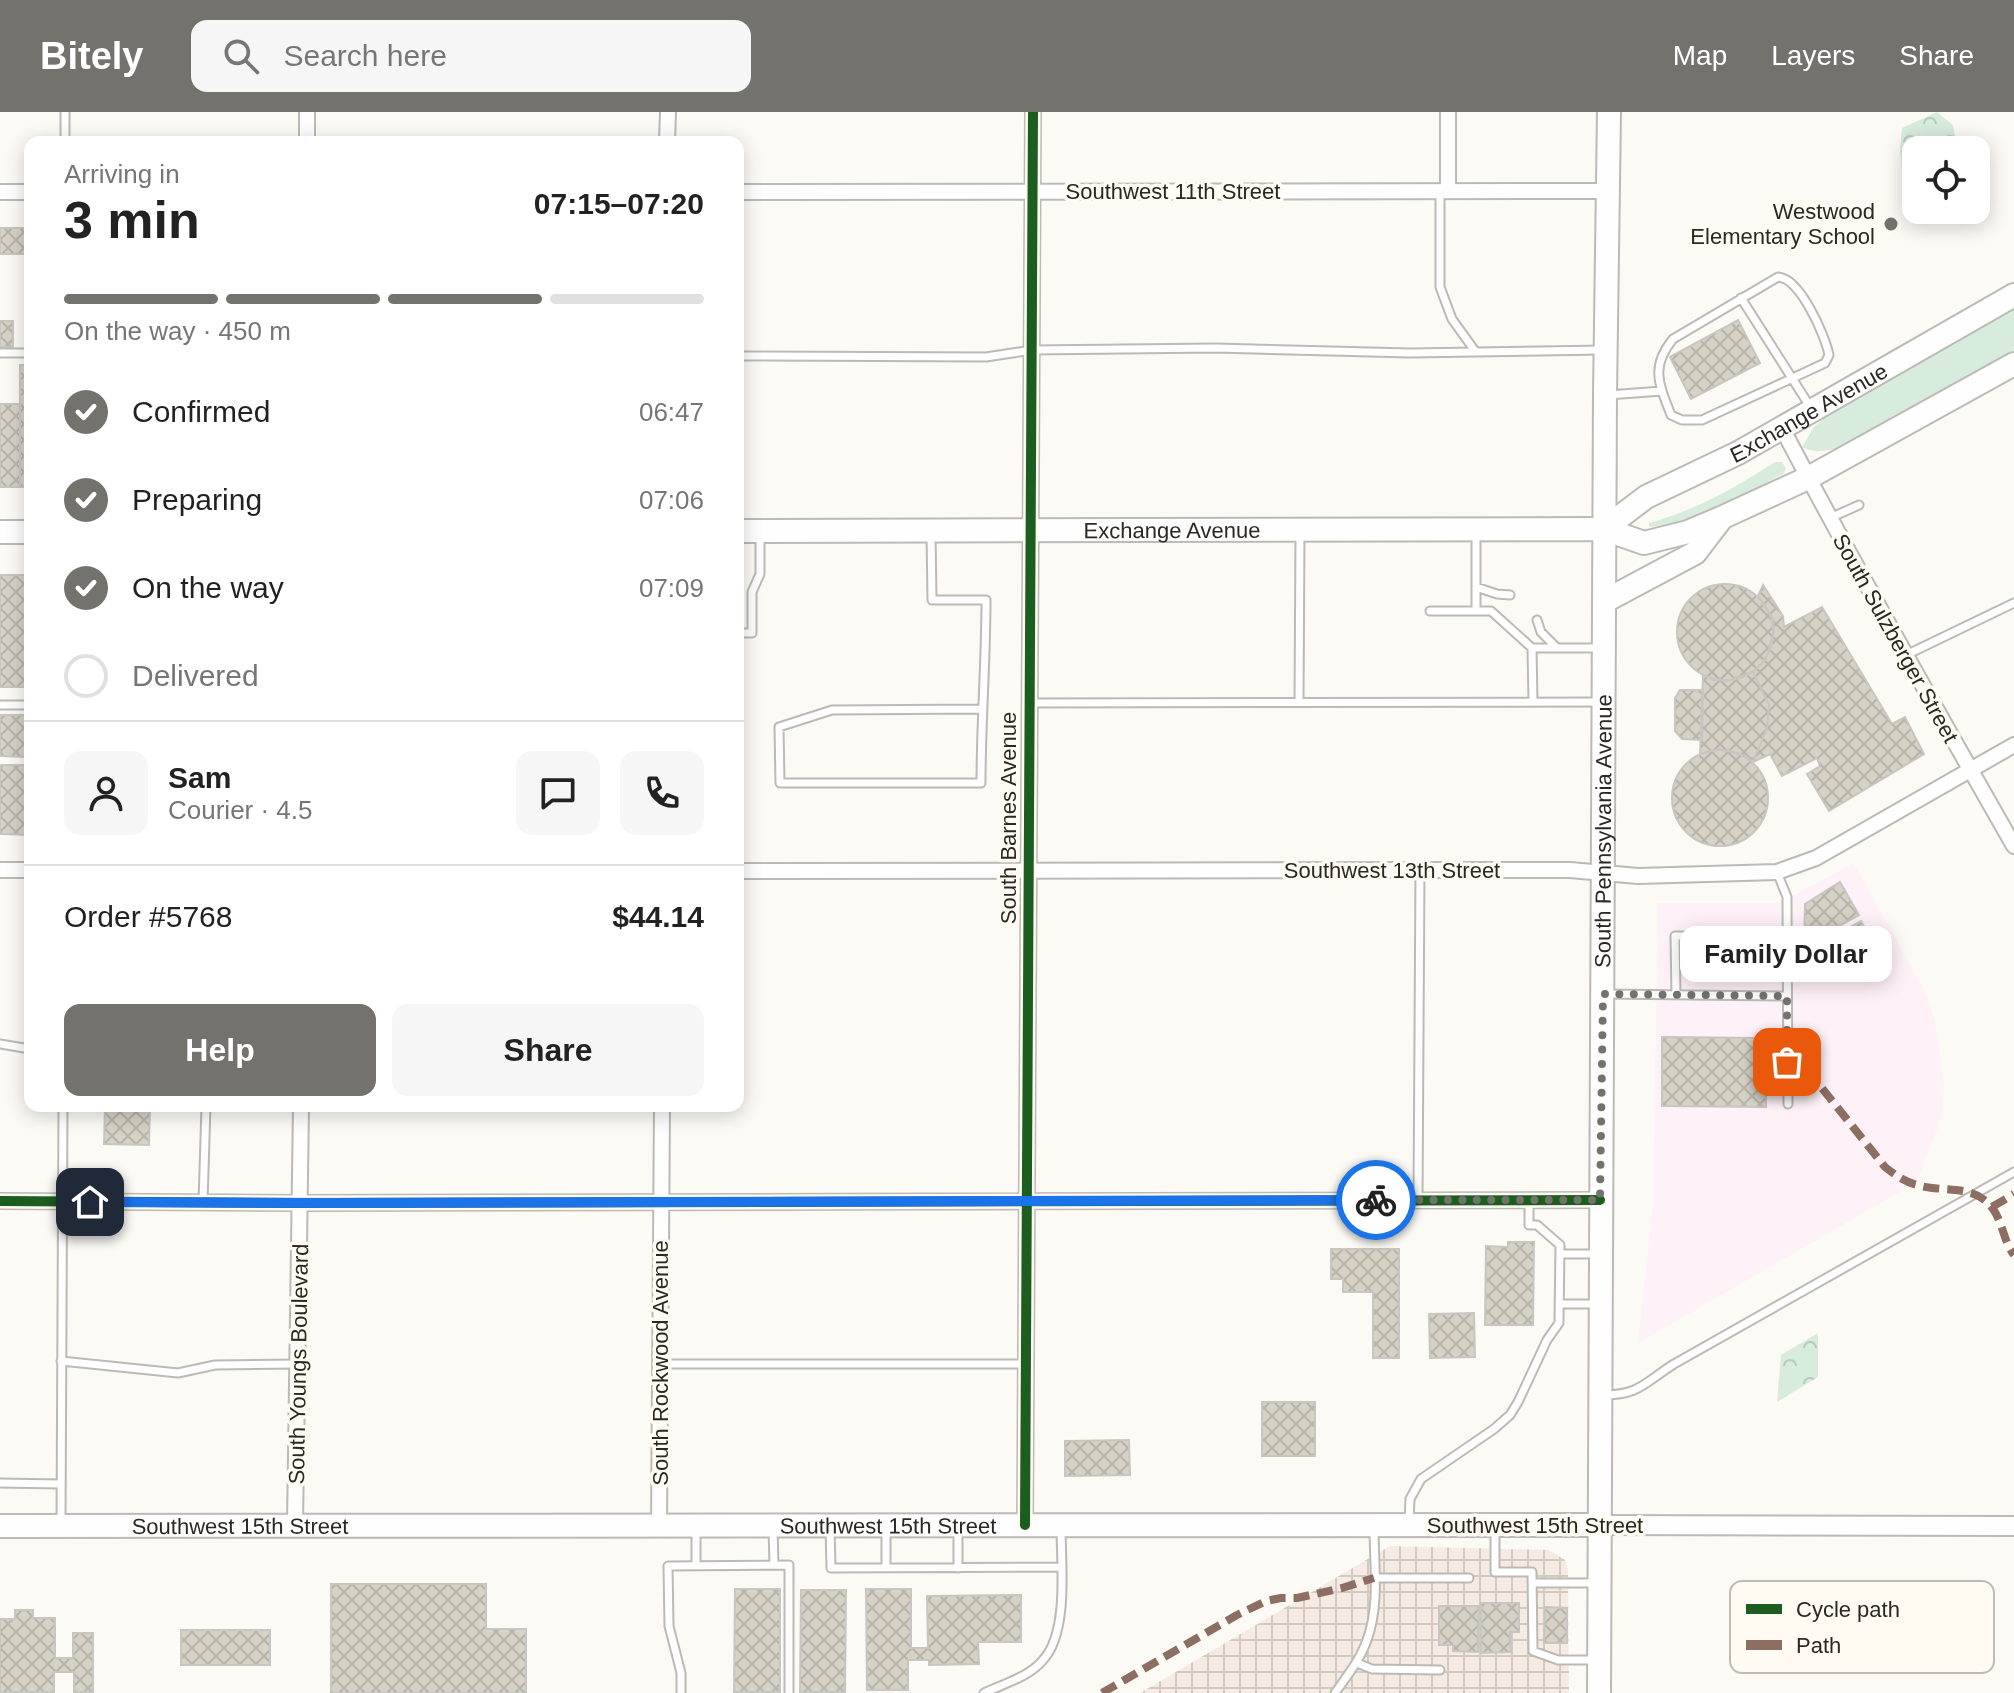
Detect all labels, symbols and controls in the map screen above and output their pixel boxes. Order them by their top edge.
search box [191,20,751,92]
icon: search [219,34,263,78]
text: Bitely [40,35,143,77]
text: Search here [283,39,447,72]
text: Map [1673,40,1727,71]
text: Layers [1771,40,1855,71]
text: Share [1899,40,1974,71]
map controls [1902,136,1990,224]
button: locate [1902,136,1990,224]
text: Arriving in [64,159,180,189]
street label: Southwest 11th Street [1066,179,1280,204]
text: 07:15–07:20 [534,187,704,220]
text: 3 min [64,191,200,249]
place label: Westwood Elementary School [1690,199,1875,249]
marker: Westwood Elementary School [1882,215,1900,233]
text: On the way · 450 m [64,316,291,346]
street label: Exchange Avenue [1726,358,1892,468]
icon: check [64,390,108,434]
text: Confirmed [132,395,270,428]
text: 06:47 [639,397,704,427]
icon: check [64,478,108,522]
text: Preparing [132,483,262,516]
text: 07:06 [639,485,704,515]
street label: Exchange Avenue [1083,518,1261,543]
street label: South Sulzberger Street [1828,529,1963,747]
icon: check [64,566,108,610]
text: On the way [132,571,284,604]
text: 07:09 [639,573,704,603]
text: Delivered [132,659,259,692]
street label: South Pennsylvania Avenue [1590,694,1617,968]
street label: South Barnes Avenue [996,712,1021,924]
button: person [64,751,148,835]
button: chat [516,751,600,835]
button: phone [620,751,704,835]
text: Sam [168,761,231,794]
text: Courier · 4.5 [168,795,313,825]
street label: Southwest 13th Street [1284,858,1500,883]
text: Order #5768 [64,900,232,933]
text: $44.14 [612,900,704,933]
callout: Family Dollar [1681,926,1893,982]
text: Family Dollar [1704,939,1868,969]
button: Help [64,1004,376,1096]
button: Share [392,1004,704,1096]
pin [1753,1028,1821,1096]
icon: bag [1765,1040,1809,1084]
courier [1336,1160,1416,1240]
pin [56,1168,124,1236]
icon: bike [1354,1178,1398,1222]
icon: home [68,1180,112,1224]
street label: South Rockwood Avenue [648,1240,673,1486]
street label: South Youngs Boulevard [284,1243,313,1485]
street label: Southwest 15th Street [780,1513,996,1539]
street label: Southwest 15th Street [1427,1513,1643,1538]
street label: Southwest 15th Street [132,1514,348,1539]
legend [1730,1581,1994,1673]
text: Cycle path [1796,1597,1900,1622]
text: Path [1796,1633,1841,1658]

